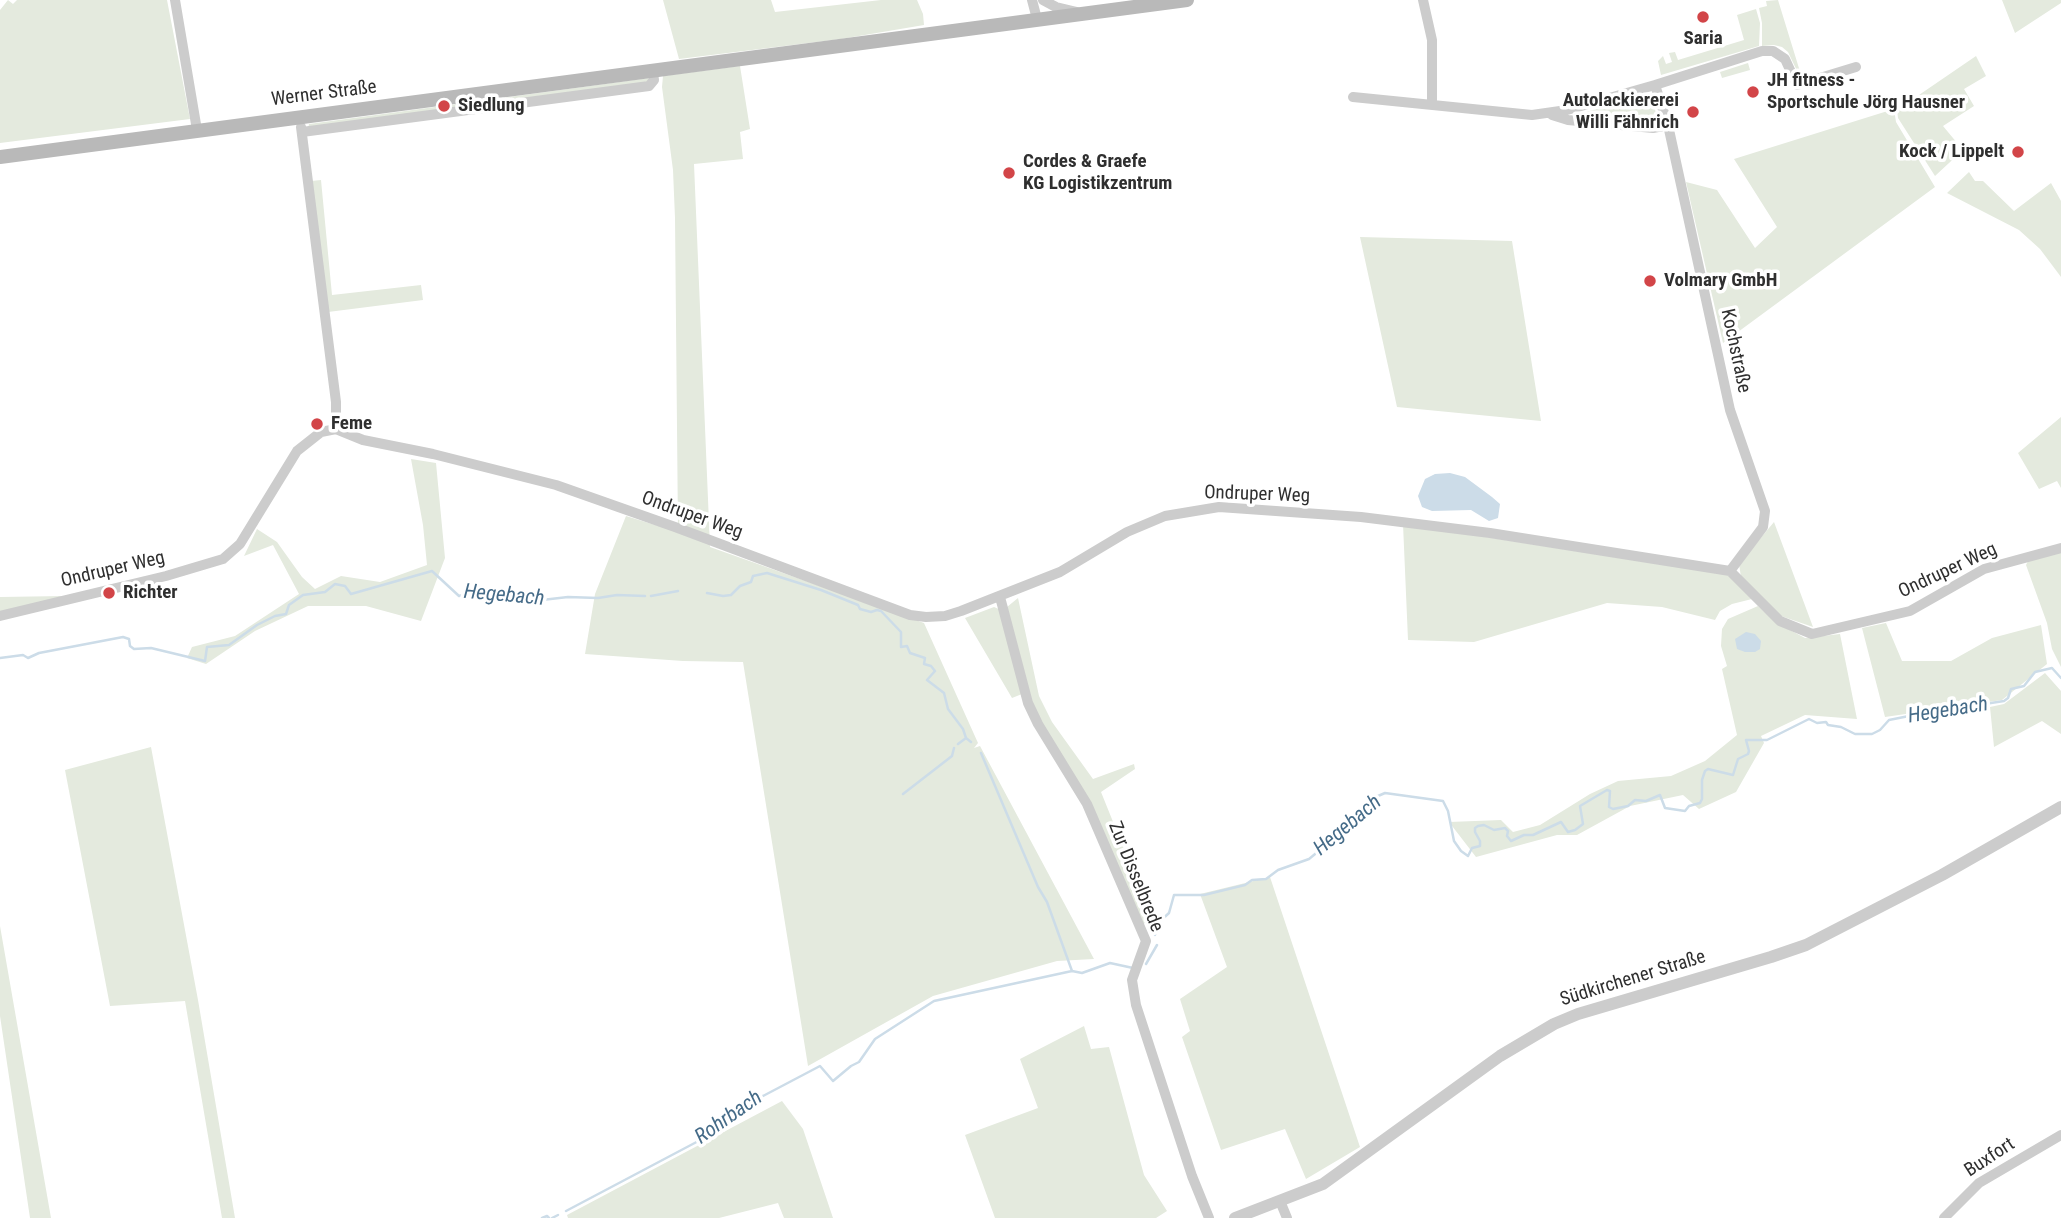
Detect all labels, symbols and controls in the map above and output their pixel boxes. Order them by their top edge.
marker: Saria [1695,9,1711,25]
place label: Saria [1683,28,1723,50]
place label: JH fitness - Sportschule Jörg Hausner [1767,70,1965,114]
street label: Werner Straße [270,76,378,112]
marker: JH fitness - Sportschule Jörg Hausner [1745,84,1761,100]
place label: Autolackiererei Willi Fähnrich [1563,90,1679,134]
place label: Siedlung [458,95,525,117]
marker: Siedlung [436,98,452,114]
marker: Autolackiererei Willi Fähnrich [1685,104,1701,120]
place label: Kock / Lippelt [1899,141,2004,163]
marker: Kock / Lippelt [2010,144,2026,160]
place label: Cordes & Graefe KG Logistikzentrum [1023,151,1172,195]
marker: Cordes & Graefe KG Logistikzentrum [1001,165,1017,181]
place label: Volmary GmbH [1664,270,1777,292]
marker: Volmary GmbH [1642,273,1658,289]
street label: Kochstraße [1715,307,1755,395]
place label: Feme [331,413,372,435]
marker: Feme [309,416,325,432]
street label: Ondruper Weg [1204,482,1310,508]
street label: Ondruper Weg [638,487,746,545]
street label: Ondruper Weg [1895,538,2001,604]
street label: Ondruper Weg [59,547,167,593]
water label: Hegebach [463,580,545,612]
place label: Richter [123,582,178,604]
marker: Richter [101,585,117,601]
water label: Hegebach [1906,692,1990,730]
water label: Hegebach [1309,790,1387,862]
street label: Zur Disselbrede [1102,818,1168,936]
street label: Südkirchener Straße [1557,946,1709,1012]
water label: Rohrbach [691,1086,767,1150]
street label: Buxfort [1961,1133,2019,1183]

